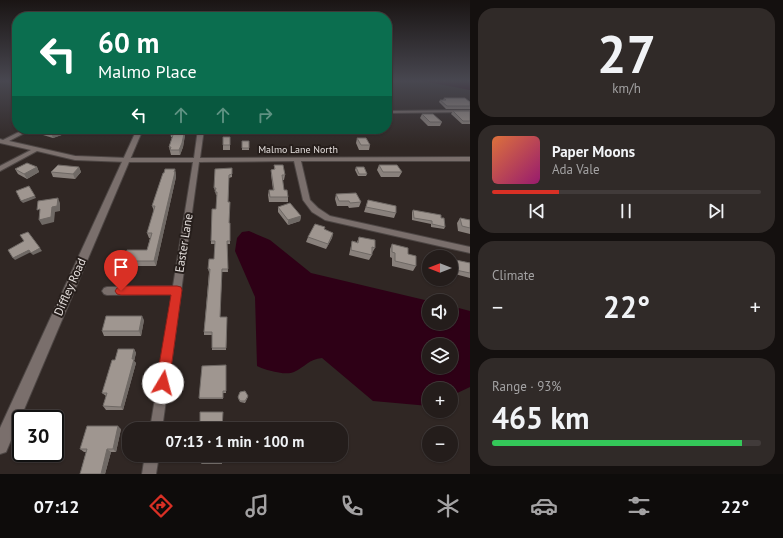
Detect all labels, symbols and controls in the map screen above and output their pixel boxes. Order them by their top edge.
text: 27 [597,20,656,87]
text: 60 m [98,24,159,61]
icon: left [32,28,84,80]
text: Malmo Place [98,60,197,83]
text: km/h [612,80,641,97]
icon: left [128,104,150,126]
icon: ahead [170,104,192,126]
icon: ahead [212,104,234,126]
icon: right [254,104,276,126]
text: Paper Moons [552,142,635,161]
street label: Malmo Lane North [258,143,338,156]
text: Ada Vale [552,161,600,178]
icon: previous [526,200,548,222]
icon: pause [615,200,637,222]
icon: next [705,200,727,222]
street label: Easter Lane [171,212,196,273]
pin [104,250,138,291]
north arrow [422,250,458,286]
map controls [422,250,458,462]
street label: Diffley Road [50,256,89,318]
icon: arrive [110,256,132,278]
text: Climate [492,267,535,284]
text: 22° [603,287,650,326]
text: − [492,293,503,321]
text: + [750,293,761,321]
button: sound [422,294,458,330]
button: layers [422,338,458,374]
position arrow [142,362,184,404]
text: Range · 93% [492,378,561,395]
button: + [422,382,458,418]
text: 465 km [492,398,590,437]
speed limit sign: 30 [12,410,64,462]
button: − [422,426,458,462]
text: 07:13 · 1 min · 100 m [166,432,304,451]
icon: directions [147,492,175,520]
icon: music [243,492,271,520]
icon: phone [338,492,366,520]
icon: climate [434,492,462,520]
icon: car [530,492,558,520]
icon: filters [625,492,653,520]
text: 07:12 [34,495,79,518]
text: 22° [721,495,749,518]

